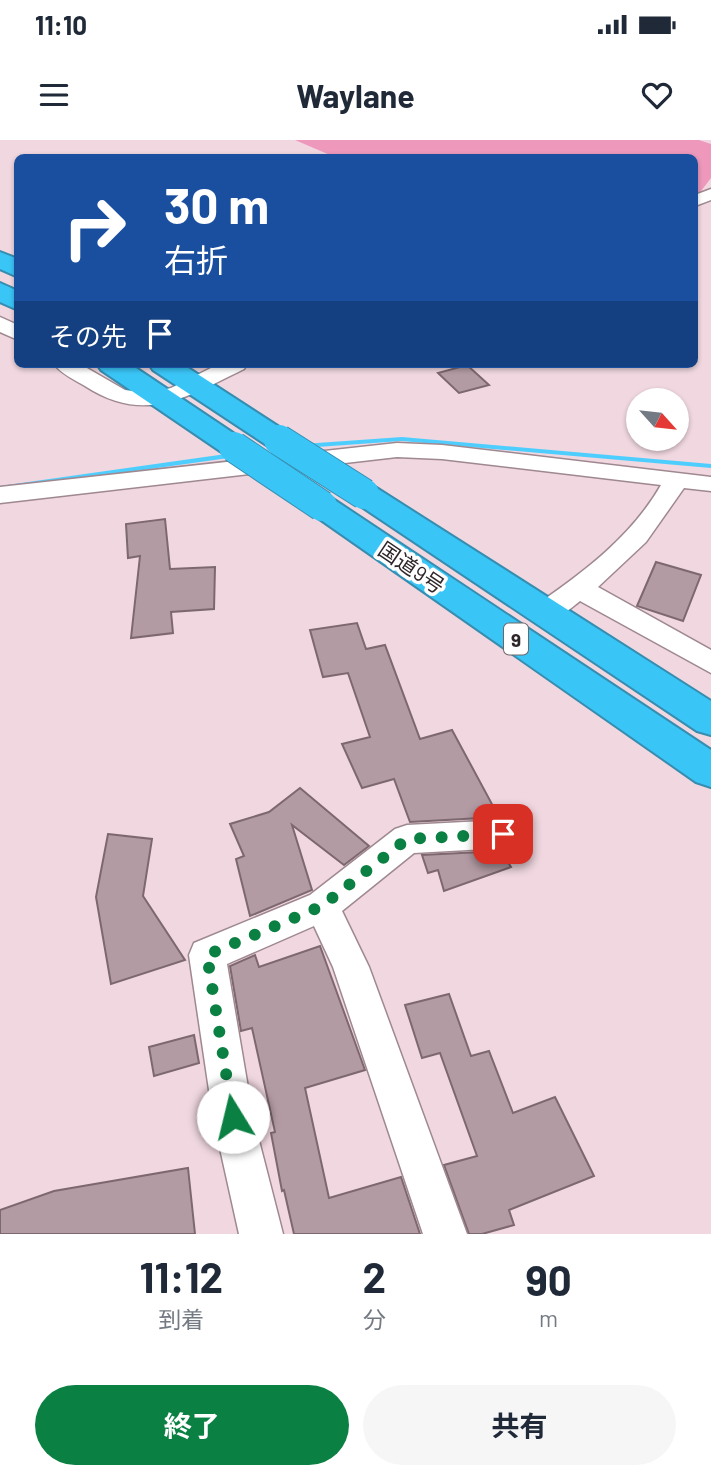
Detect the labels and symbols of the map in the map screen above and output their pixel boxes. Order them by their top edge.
north arrow [626,388,690,452]
street label: 国道9号 [374,536,450,598]
road number: 9 [504,624,528,654]
pin [473,804,533,864]
position arrow [196,1080,270,1154]

